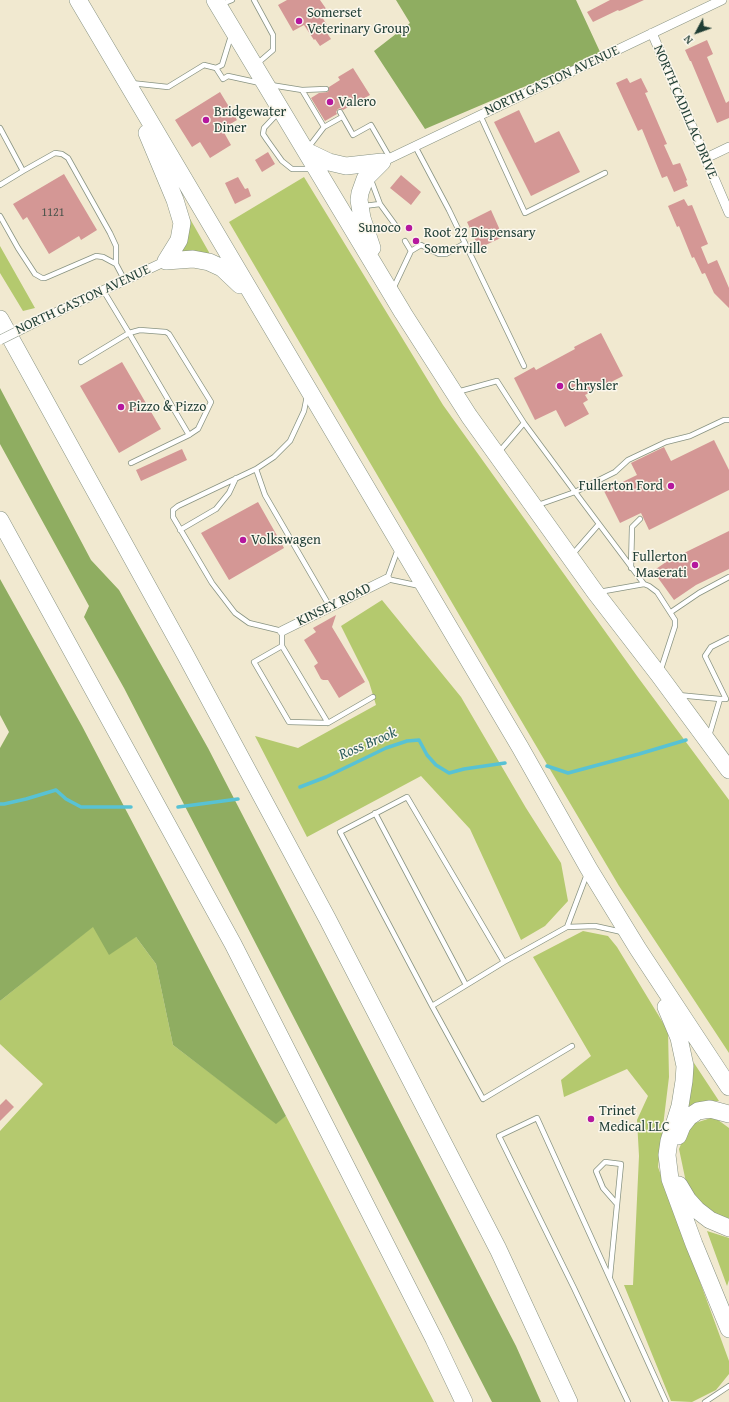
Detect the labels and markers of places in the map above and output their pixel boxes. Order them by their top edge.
place label: Somerset Veterinary Group [307,5,410,38]
marker: Somerset Veterinary Group [294,16,304,26]
place label: Valero [338,94,376,110]
marker: Valero [325,97,335,107]
place label: Bridgewater Diner [214,104,286,136]
marker: Bridgewater Diner [201,115,211,125]
place label: Sunoco [358,220,401,236]
marker: Sunoco [404,223,414,233]
place label: Root 22 Dispensary Somerville [424,225,536,258]
marker: Root 22 Dispensary Somerville [411,236,421,246]
place label: Chrysler [568,378,618,394]
marker: Chrysler [555,381,565,391]
place label: Pizzo & Pizzo [129,399,206,415]
marker: Pizzo & Pizzo [116,402,126,412]
place label: Fullerton Ford [579,478,663,494]
marker: Fullerton Ford [666,481,676,491]
place label: Volkswagen [251,532,321,548]
marker: Volkswagen [238,535,248,545]
place label: Fullerton Maserati [632,549,687,582]
marker: Fullerton Maserati [690,560,700,570]
place label: Trinet Medical LLC [599,1103,670,1136]
marker: Trinet Medical LLC [586,1114,596,1124]

